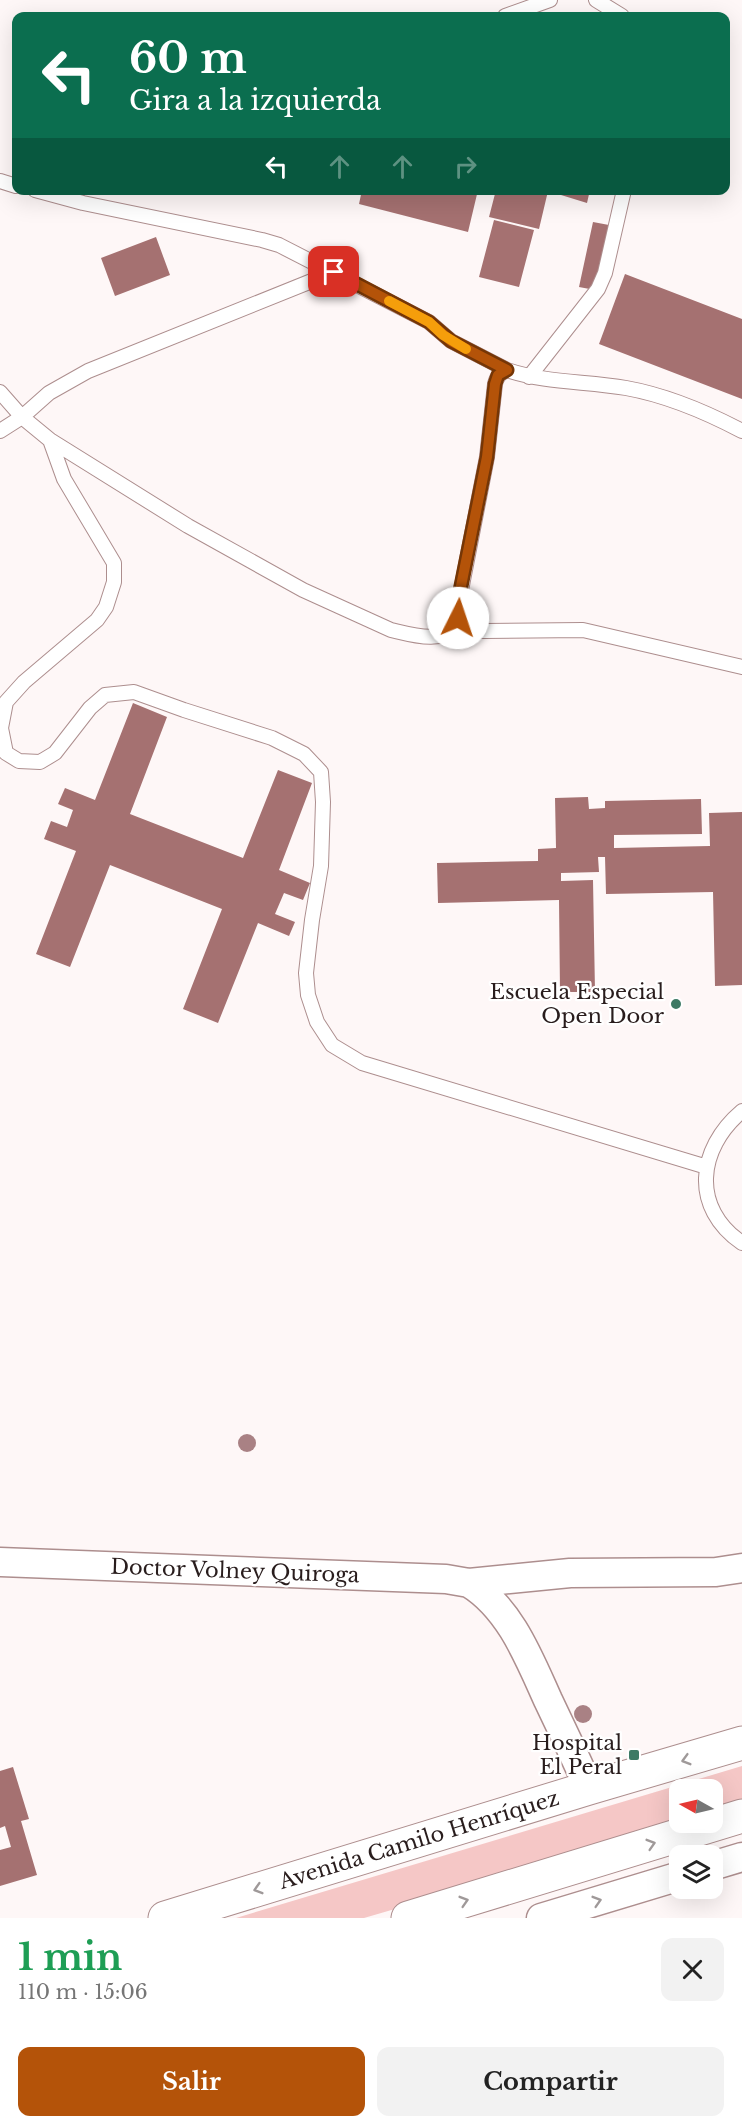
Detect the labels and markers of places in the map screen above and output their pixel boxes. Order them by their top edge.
pin [308,246,359,297]
place label: Escuela Especial Open Door [490,979,664,1029]
marker: Escuela Especial Open Door [669,997,683,1011]
place label: Hospital El Peral [532,1730,622,1780]
marker: Hospital El Peral [627,1748,641,1762]

